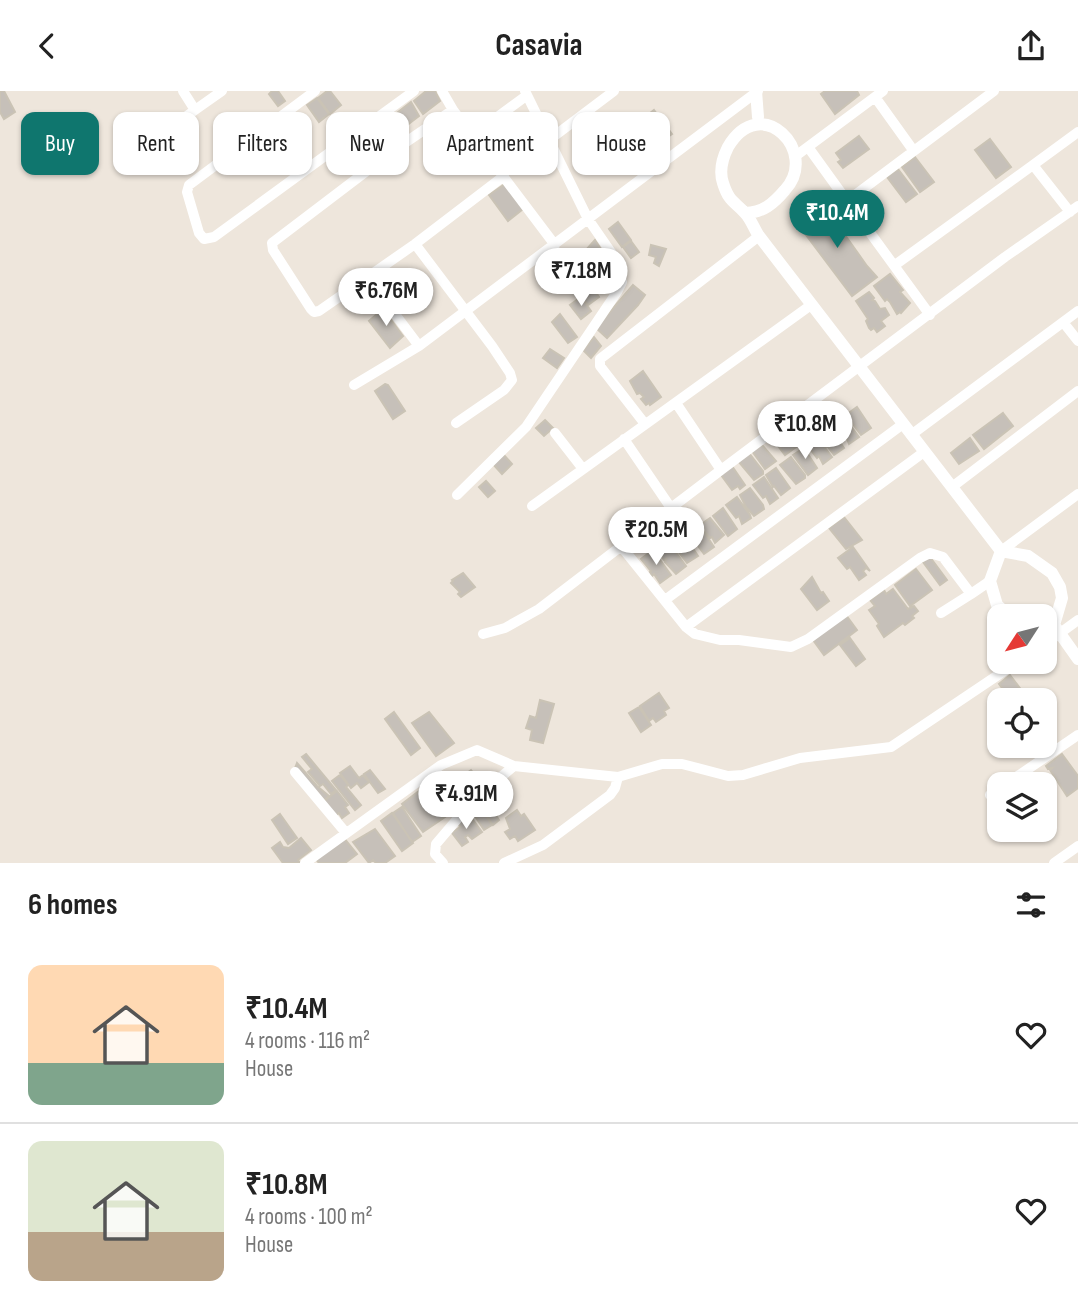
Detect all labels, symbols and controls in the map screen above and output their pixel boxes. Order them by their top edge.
text: Casavia [495,26,583,65]
icon: back [28,27,66,65]
icon: share [1012,27,1050,65]
chip: Buy [21,112,99,175]
chip: Rent [113,112,199,175]
chip: Filters [213,112,312,175]
chip: New [326,112,409,175]
chip: Apartment [423,112,558,175]
chip: House [572,112,670,175]
pin: ₹10.4M [780,191,894,250]
text: ₹10.4M [805,199,869,227]
pin: ₹7.18M [524,249,638,308]
text: ₹7.18M [551,257,611,285]
pin: ₹6.76M [329,268,443,328]
text: ₹6.76M [354,277,418,305]
pin: ₹10.8M [748,401,862,461]
text: ₹10.8M [773,410,837,438]
pin: ₹20.5M [599,507,713,567]
text: ₹20.5M [624,516,688,544]
north arrow [987,604,1057,674]
map controls [987,604,1057,842]
button: locate [987,688,1057,758]
pin: ₹4.91M [409,771,523,831]
button: layers [987,772,1057,842]
text: ₹4.91M [434,780,498,808]
icon: filters [1012,886,1050,924]
text: 6 homes [28,887,117,923]
text: ₹10.4M [245,991,327,1027]
icon: home [84,993,168,1077]
icon: heart [1012,1016,1050,1054]
text: 4 rooms · 116 m² [245,1027,370,1055]
text: House [245,1055,293,1083]
text: ₹10.8M [245,1167,327,1203]
icon: home [84,1169,168,1253]
icon: heart [1012,1192,1050,1230]
text: 4 rooms · 100 m² [245,1203,373,1231]
text: House [245,1231,293,1259]

